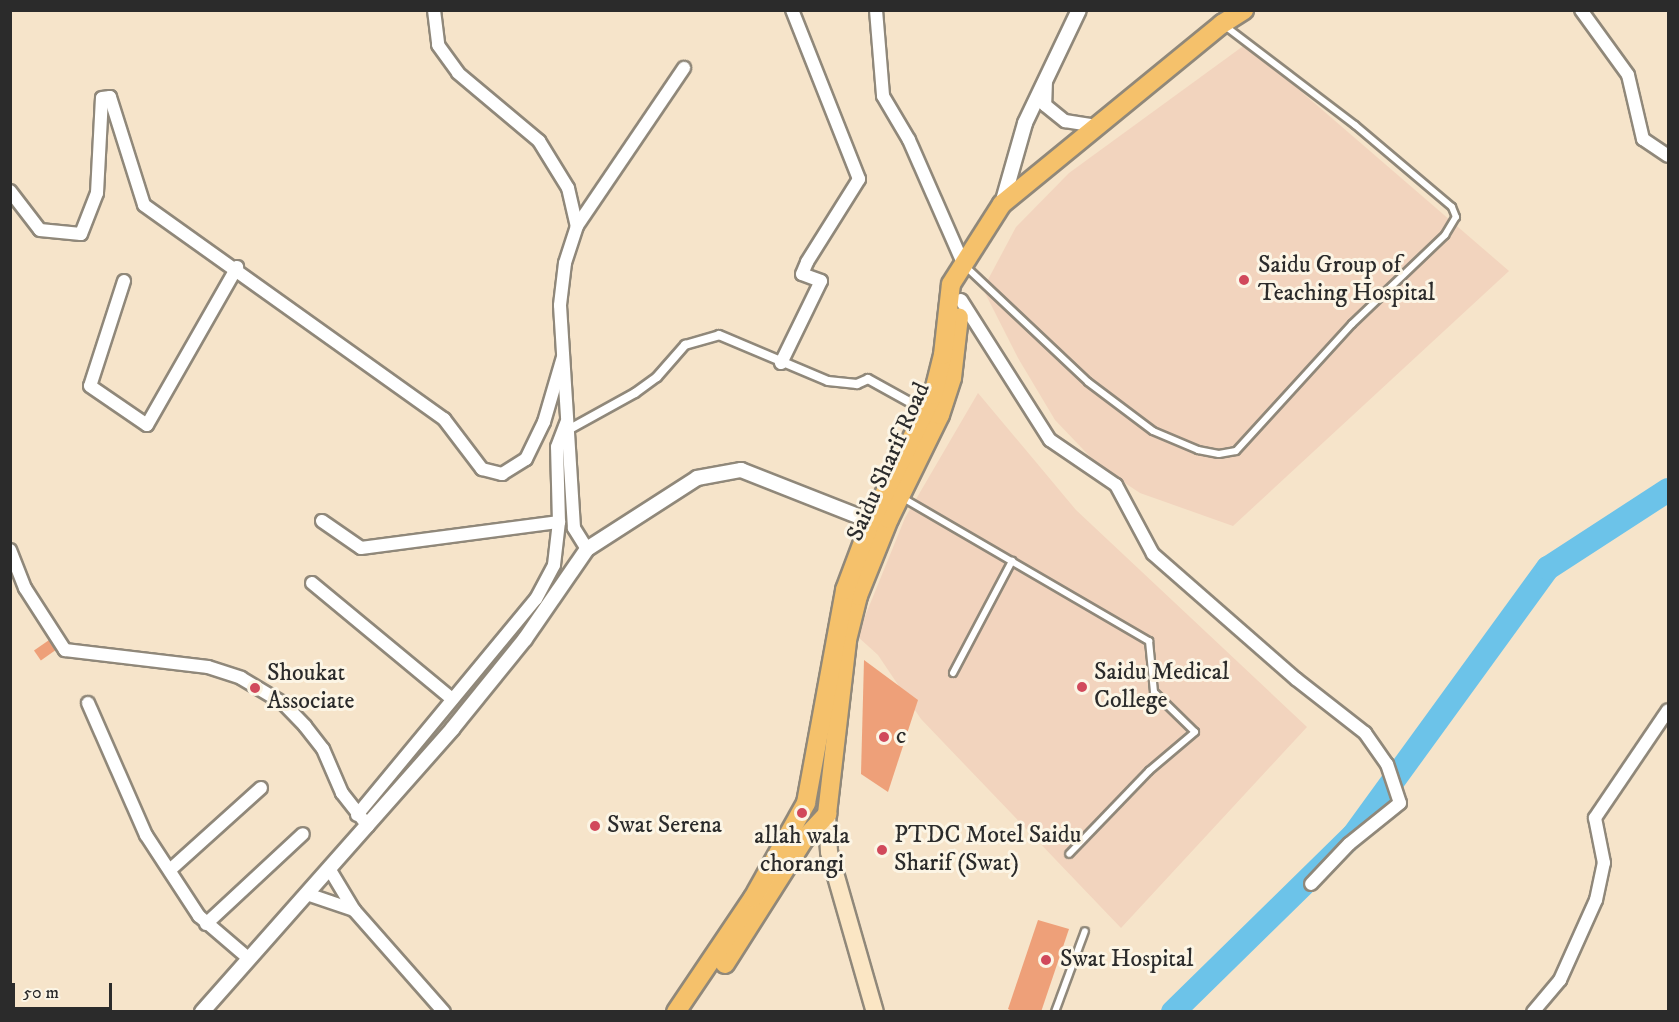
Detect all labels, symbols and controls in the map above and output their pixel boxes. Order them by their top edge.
place label: Saidu Group of Teaching Hospital [1258,252,1435,308]
marker: Saidu Group of Teaching Hospital [1235,271,1253,289]
street label: Saidu Sharif Road [841,378,937,546]
place label: Saidu Medical College [1094,659,1229,715]
place label: Shoukat Associate [267,660,354,716]
marker: Saidu Medical College [1075,680,1089,694]
marker: Shoukat Associate [248,681,262,695]
place label: c [896,723,906,751]
marker: c [877,730,891,744]
marker: allah wala chorangi [795,806,809,820]
place label: Swat Serena [607,812,722,840]
marker: Swat Serena [588,819,602,833]
place label: PTDC Motel Saidu Sharif (Swat) [894,822,1081,878]
place label: allah wala chorangi [754,823,850,879]
marker: PTDC Motel Saidu Sharif (Swat) [875,843,889,857]
place label: Swat Hospital [1060,946,1193,974]
marker: Swat Hospital [1037,951,1055,969]
scale bar [15,971,116,1009]
text: 50 m [23,982,59,1004]

